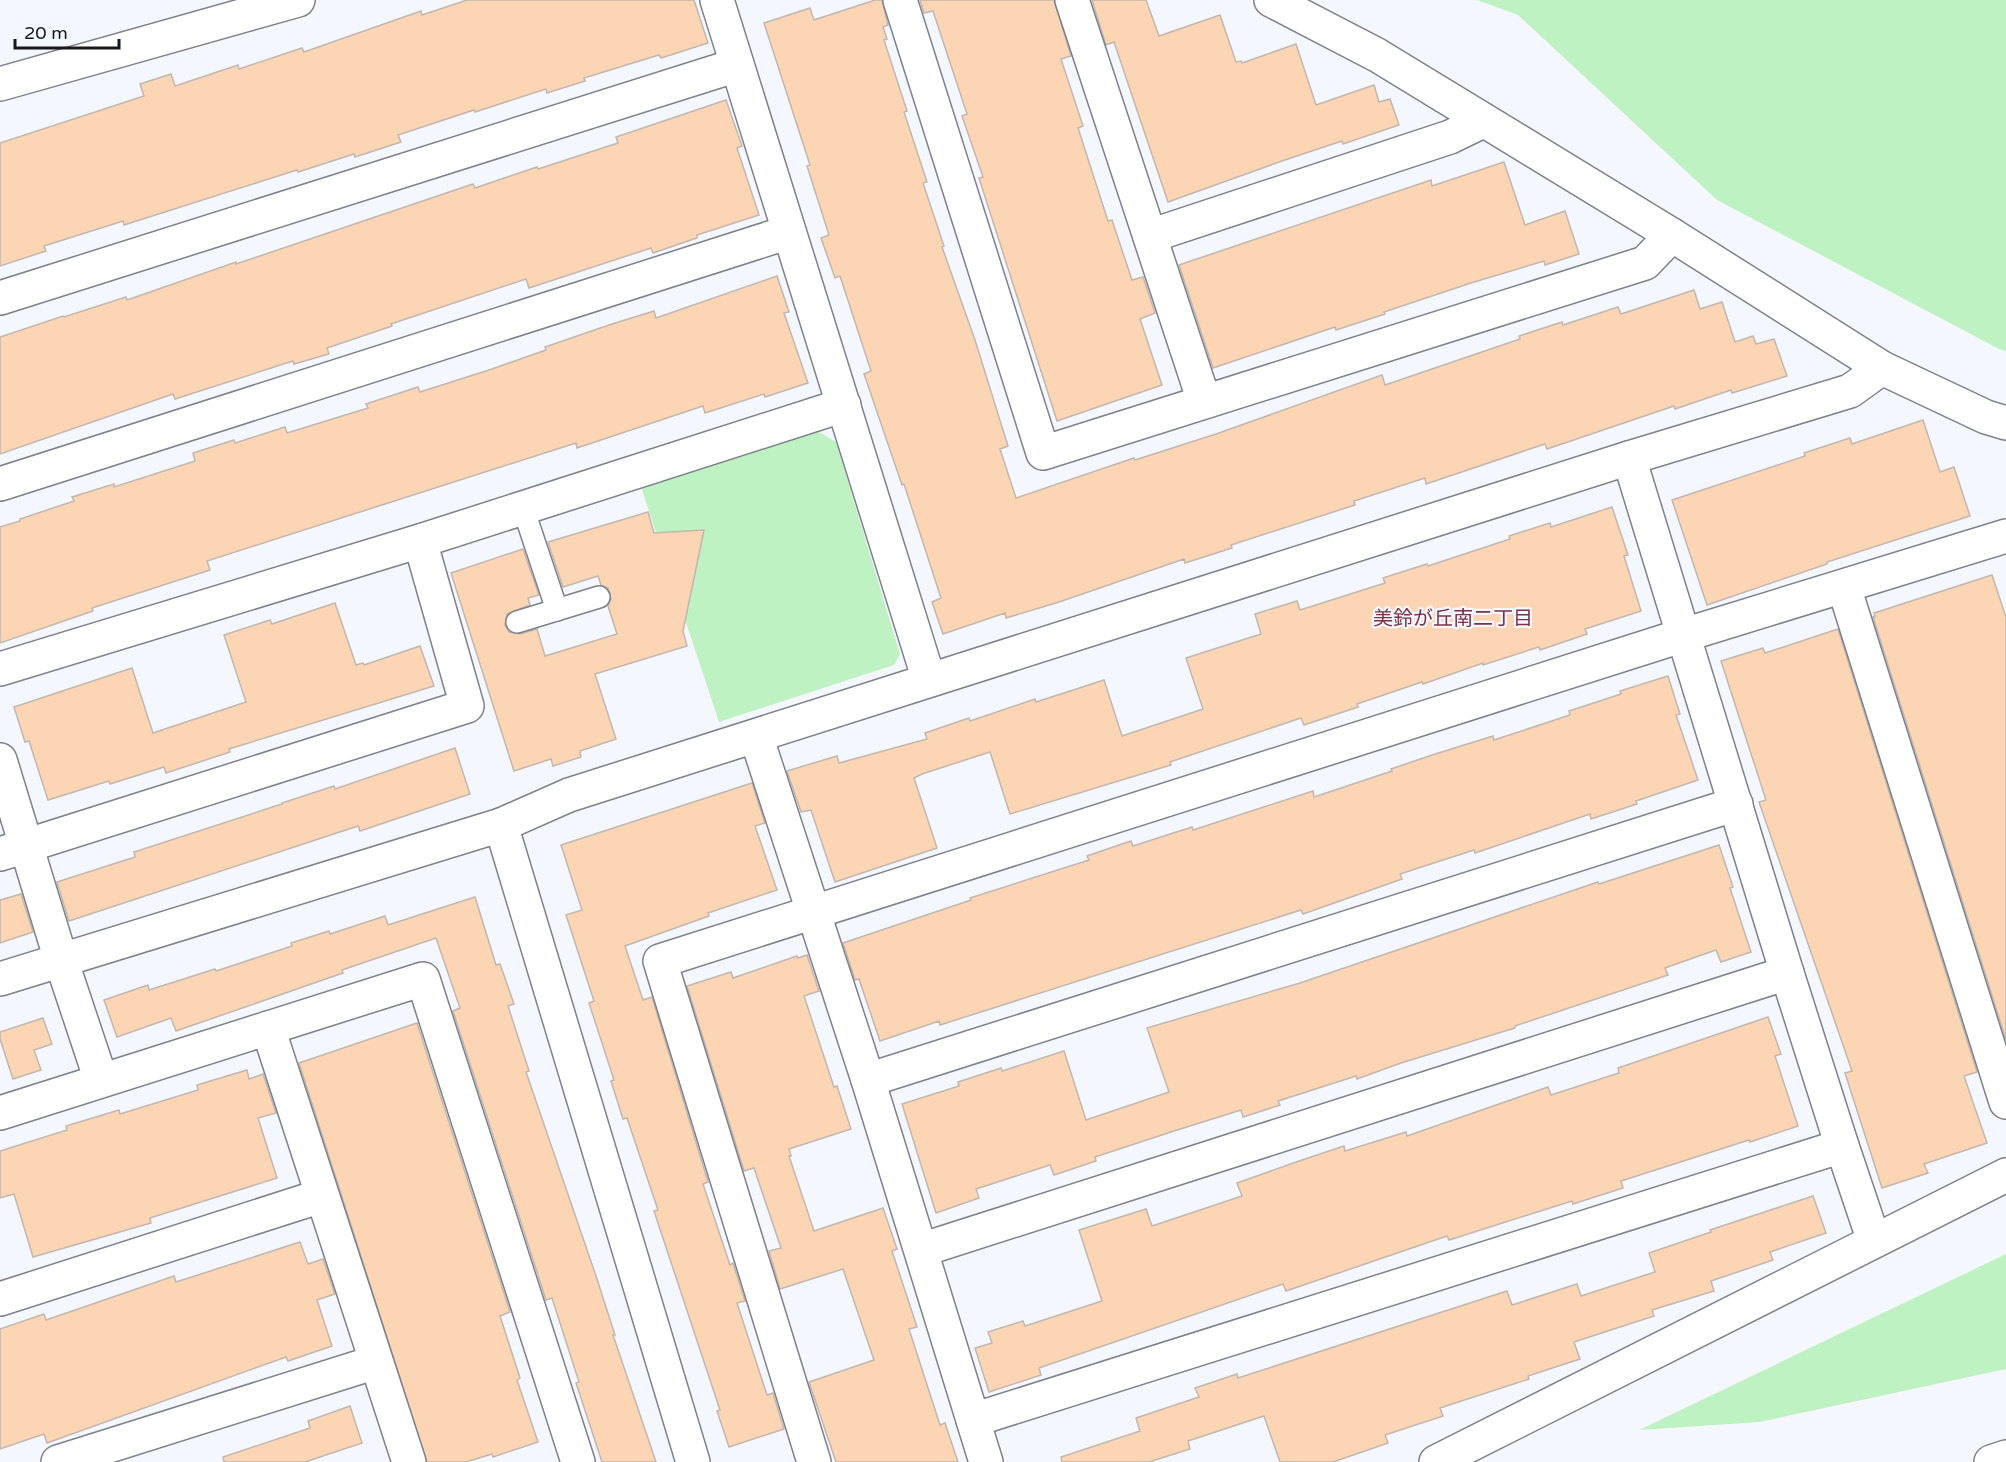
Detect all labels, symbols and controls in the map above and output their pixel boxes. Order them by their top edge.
scale bar [15,12,118,50]
text: 20 m [24,22,68,44]
district label: 美鈴が丘南二丁目 [1373,607,1533,631]

